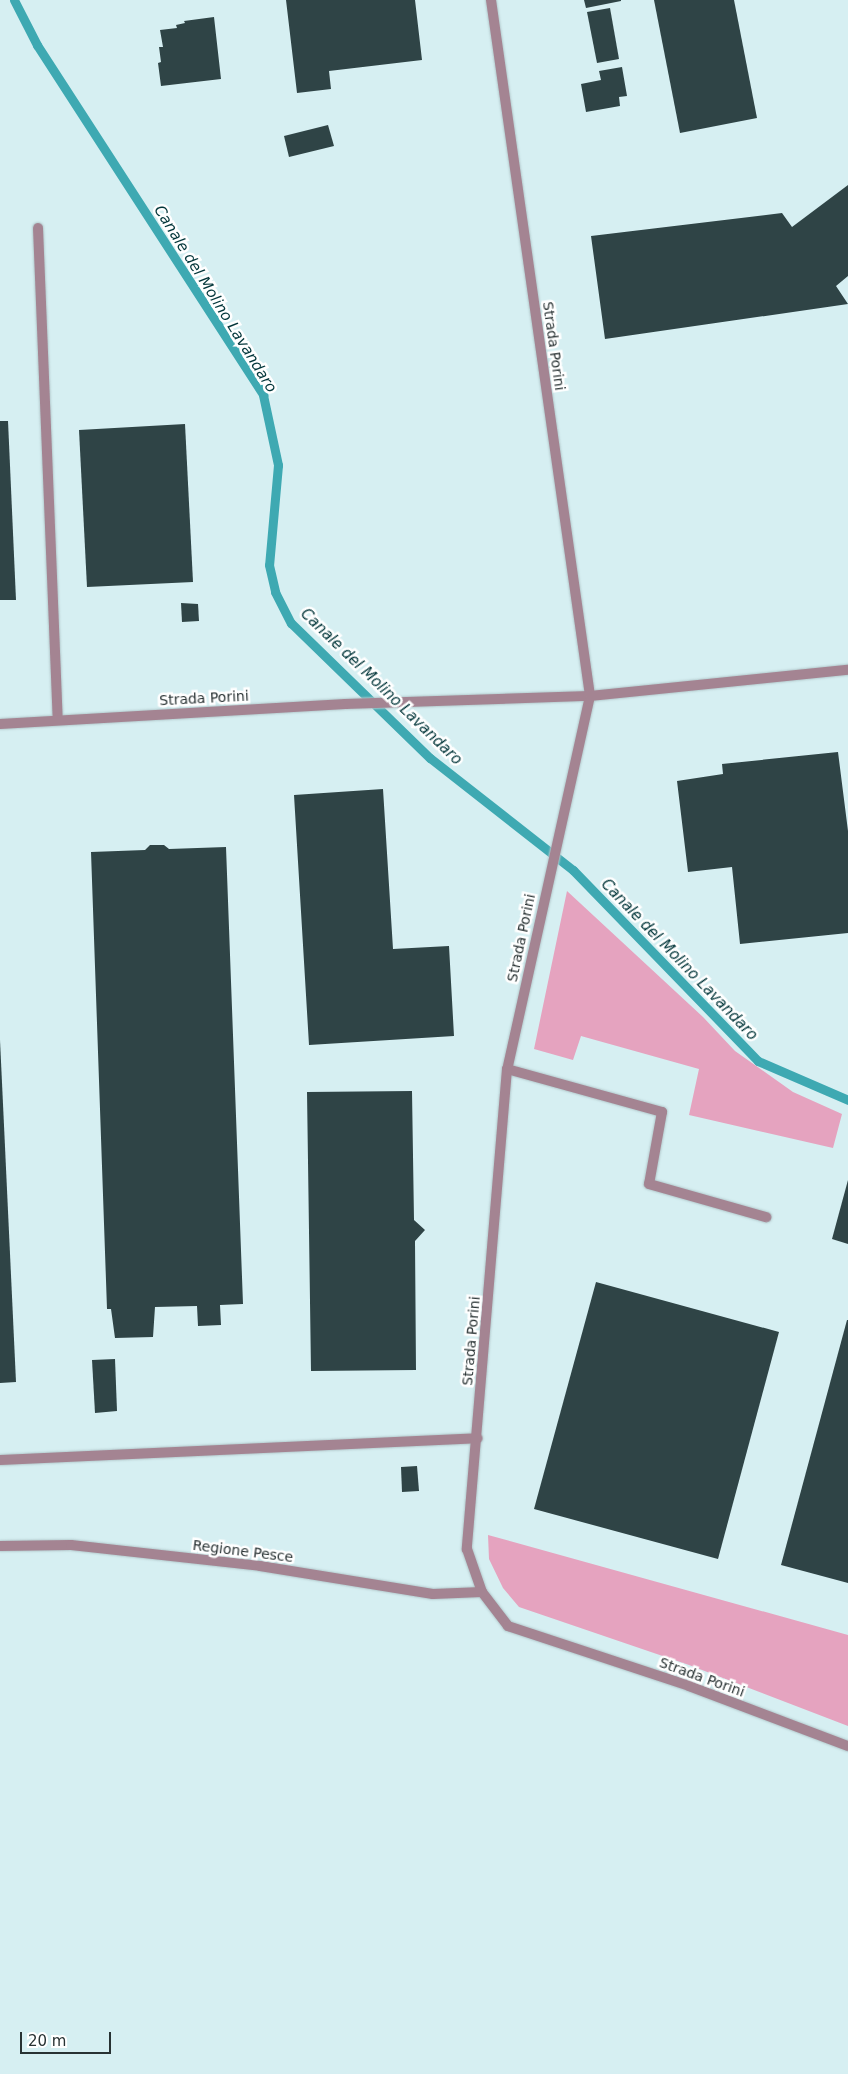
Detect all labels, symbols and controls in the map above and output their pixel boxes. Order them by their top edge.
water label: Canale del Molino Lavandaro [150,202,280,396]
street label: Strada Porini [539,300,569,392]
water label: Canale del Molino Lavandaro [297,605,465,769]
street label: Strada Porini [159,687,249,709]
water label: Canale del Molino Lavandaro [597,876,761,1044]
street label: Strada Porini [503,892,539,984]
street label: Strada Porini [459,1296,483,1386]
street label: Regione Pesce [192,1536,294,1566]
street label: Strada Porini [657,1654,747,1700]
scale bar [22,2022,114,2054]
text: 20 m [28,2032,66,2050]

